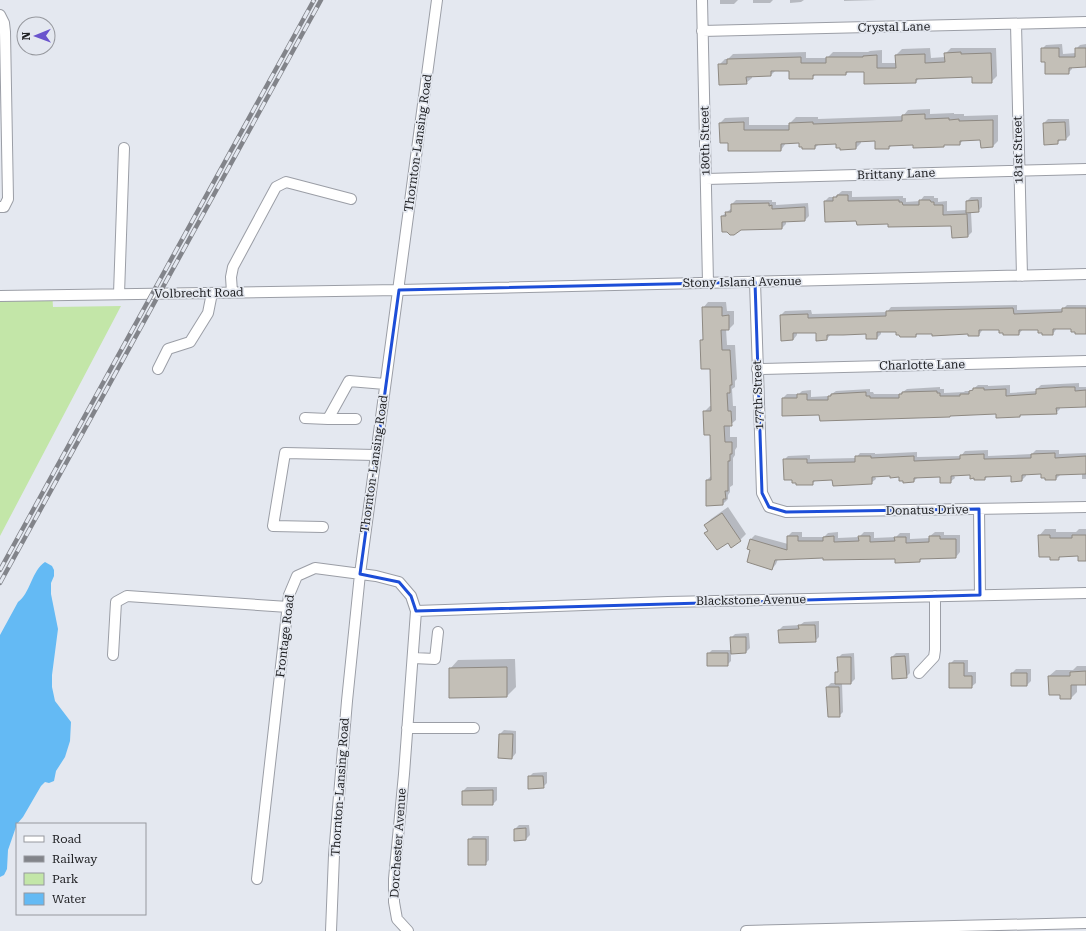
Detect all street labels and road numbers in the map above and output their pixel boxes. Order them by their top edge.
street label: Crystal Lane [858,19,931,35]
street label: Thornton-Lansing Road [401,73,435,213]
street label: 180th Street [697,105,713,176]
street label: 181st Street [1010,115,1026,184]
street label: Brittany Lane [857,166,936,182]
street label: Stony Island Avenue [682,274,802,290]
street label: Volbrecht Road [154,285,244,301]
street label: Charlotte Lane [879,357,965,373]
street label: 177th Street [750,359,766,430]
street label: Thornton-Lansing Road [357,394,391,534]
street label: Donatus Drive [885,502,969,518]
street label: Blackstone Avenue [696,592,807,608]
street label: Frontage Road [273,593,297,678]
street label: Thornton-Lansing Road [328,717,352,857]
street label: Dorchester Avenue [387,787,409,898]

